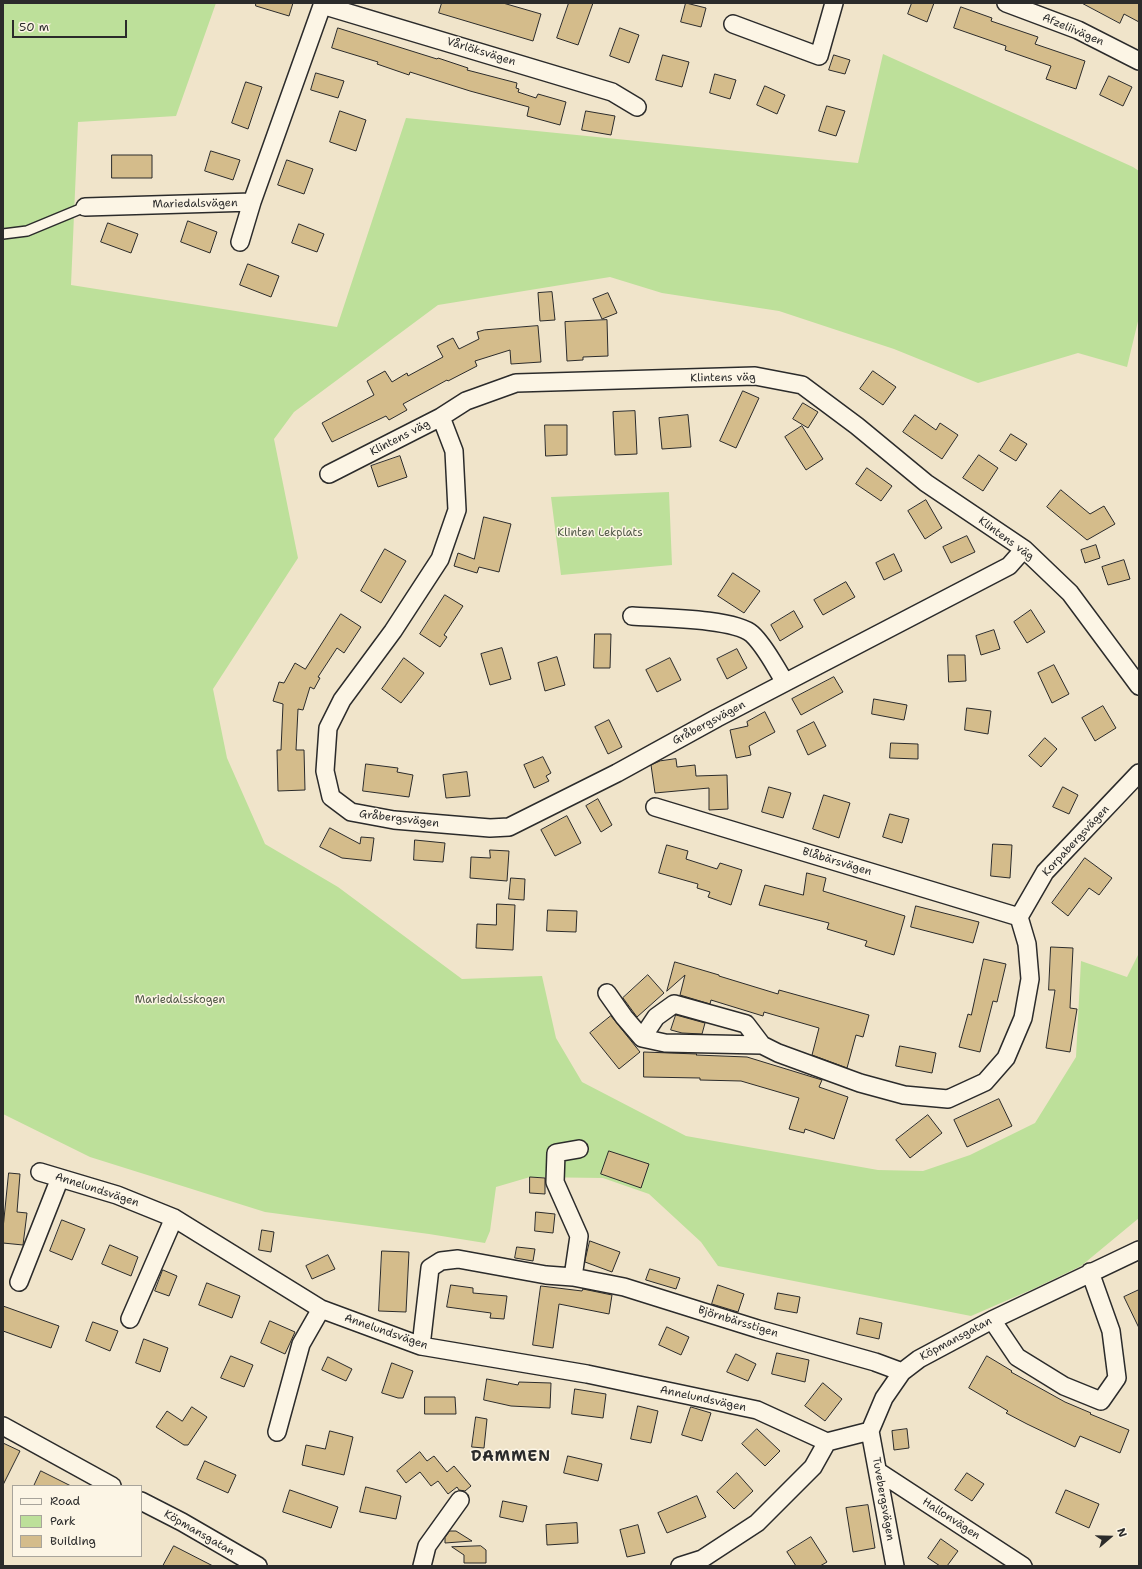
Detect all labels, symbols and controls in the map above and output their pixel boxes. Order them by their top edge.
street label: Afzeliivägen [1040,11,1106,49]
scale bar [14,12,129,38]
text: 50 m [19,19,49,35]
street label: Vårlöksvägen [445,35,517,69]
street label: Mariedalsvägen [152,197,238,211]
street label: Klintens väg [690,371,756,385]
street label: Klintens väg [368,417,432,459]
street label: Klintens väg [976,514,1036,564]
park label: Klinten Lekplats [557,526,643,540]
street label: Gråbergsvägen [670,698,748,748]
street label: Korpabergsvägen [1040,803,1112,879]
street label: Gråbergsvägen [358,808,440,830]
street label: Blåbärsvägen [801,845,873,879]
park label: Mariedalsskogen [135,993,225,1007]
street label: Annelundsvägen [53,1170,141,1210]
street label: Björnbärsstigen [696,1304,780,1340]
street label: Annelundsvägen [342,1311,430,1353]
street label: Köpmansgatan [918,1315,994,1363]
street label: Annelundsvägen [659,1383,747,1415]
district label: DAMMEN [471,1448,551,1466]
street label: Tuvebergsvägen [869,1456,897,1542]
legend [12,1485,142,1557]
text: Road [50,1493,80,1509]
street label: Hallonvägen [920,1495,982,1543]
street label: Köpmansgatan [161,1507,237,1559]
text: Park [50,1513,76,1529]
north arrow [1090,1517,1130,1557]
text: N [1113,1526,1130,1539]
text: Building [50,1533,96,1549]

